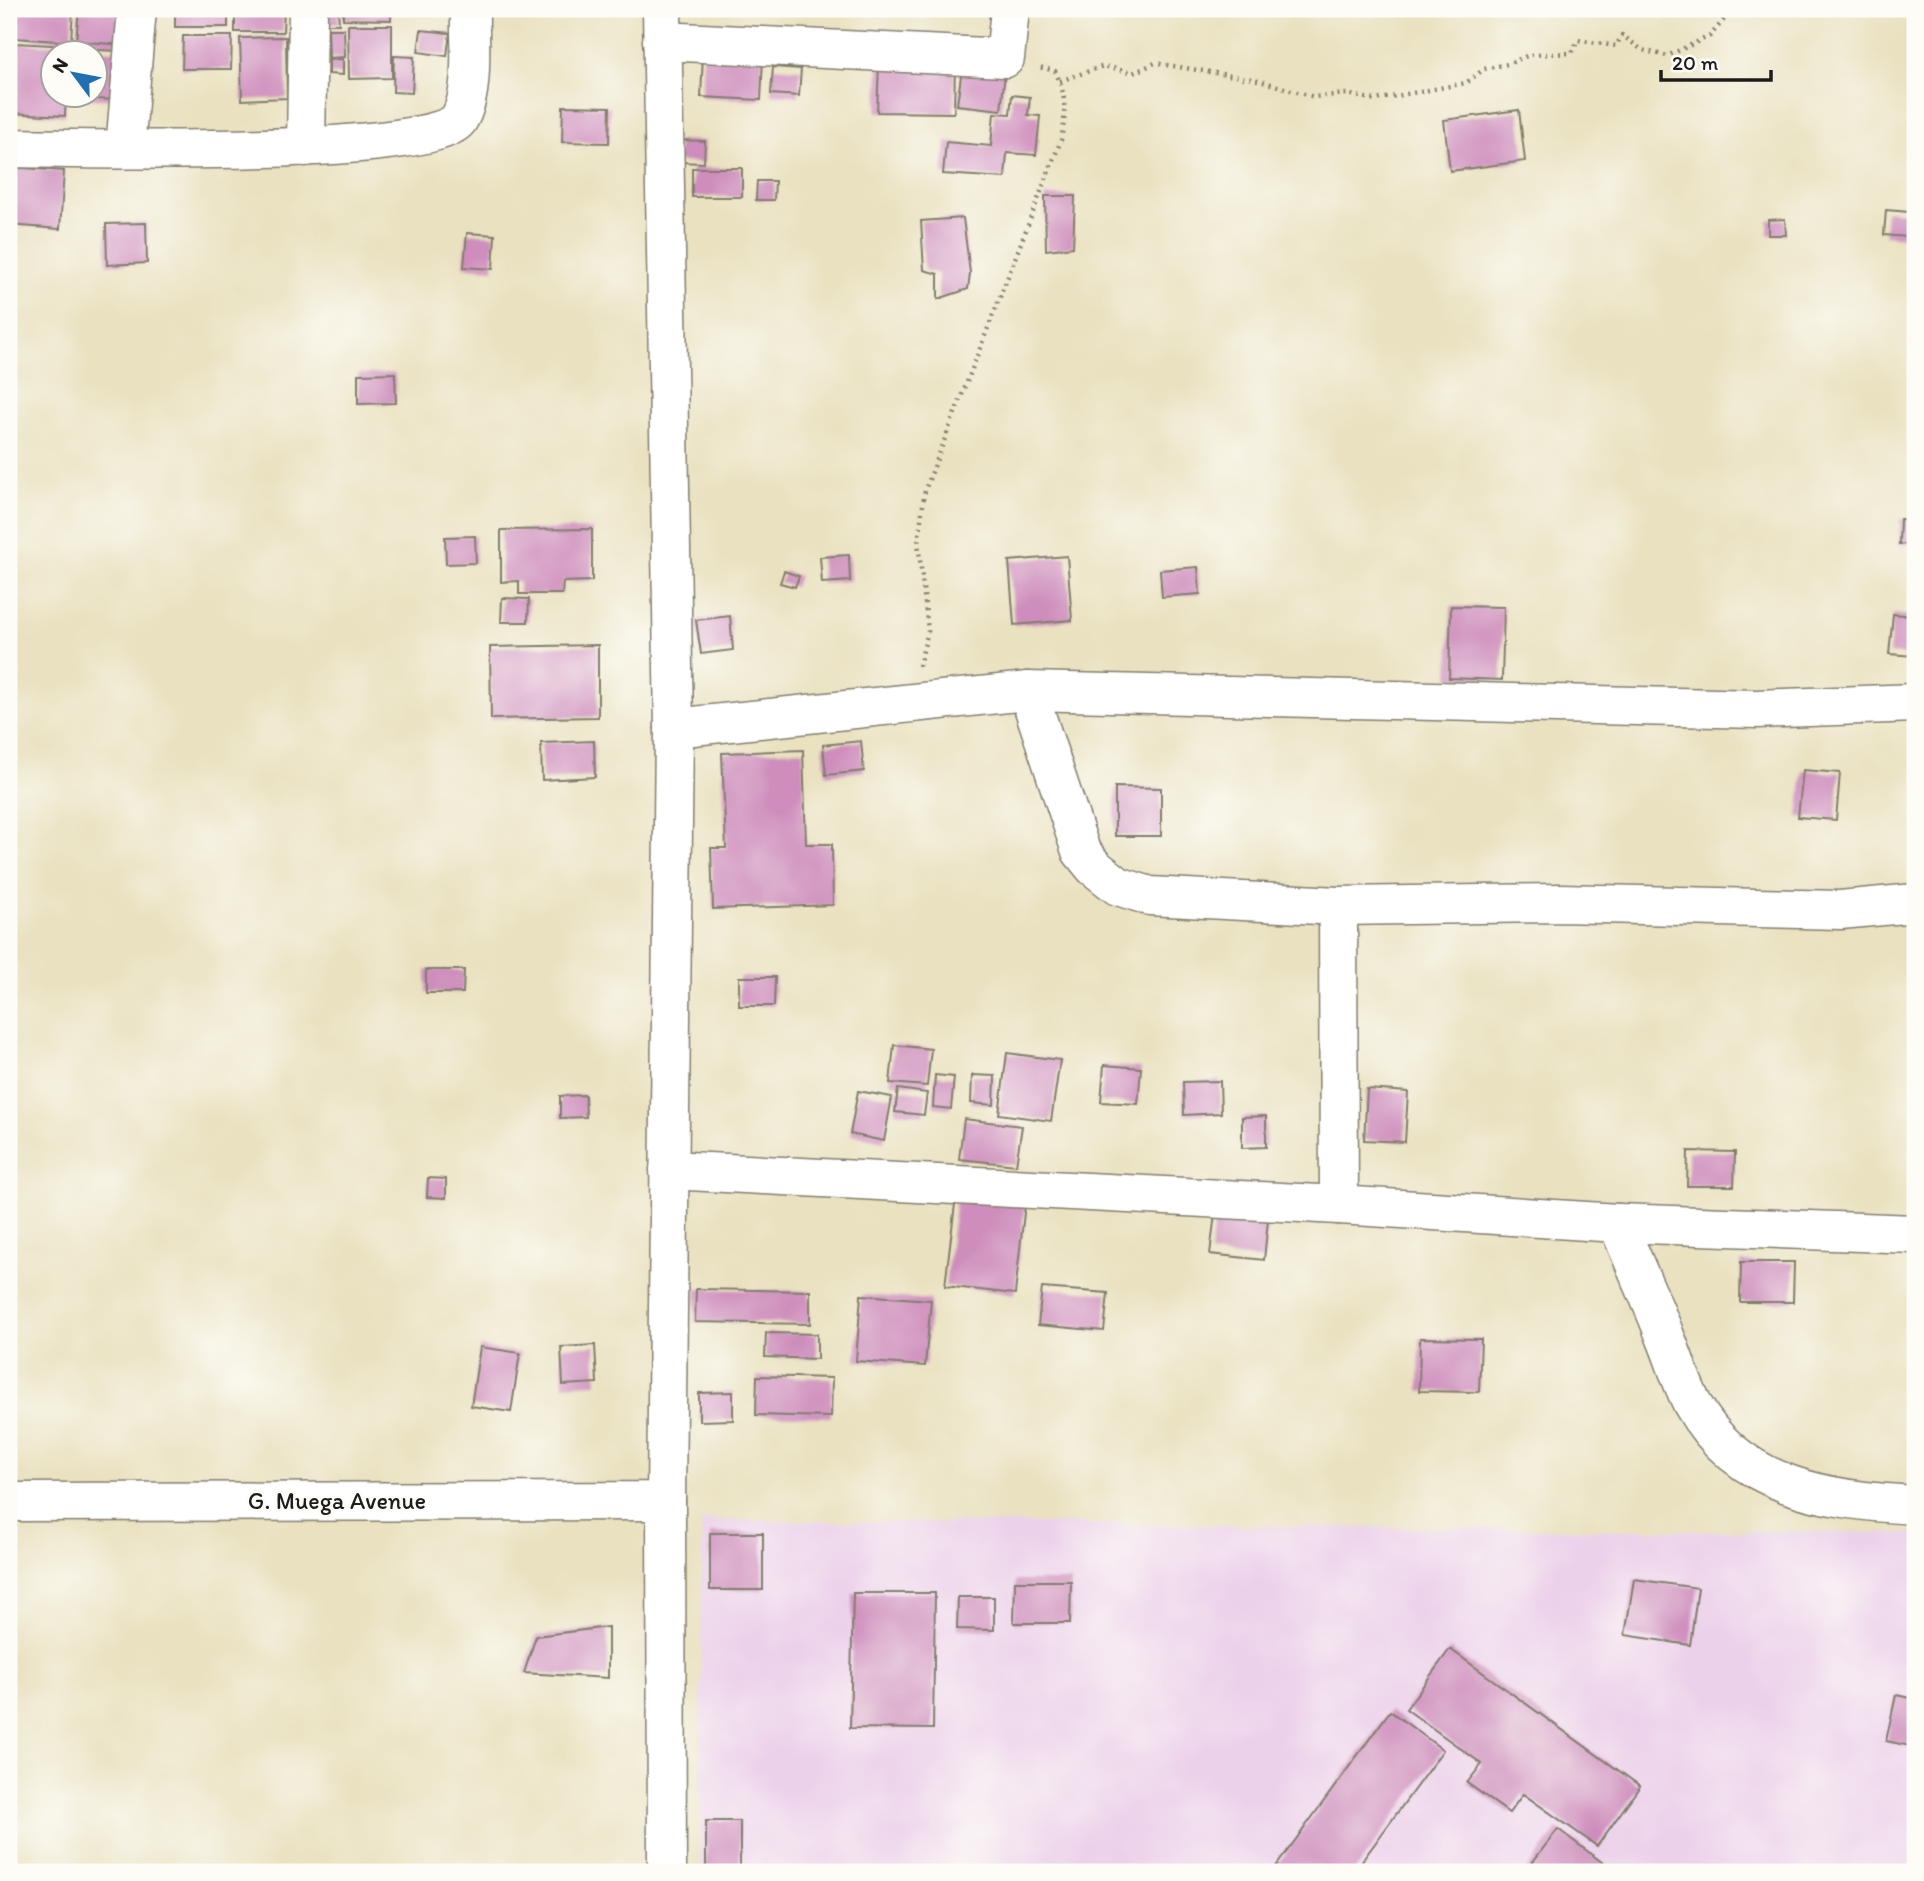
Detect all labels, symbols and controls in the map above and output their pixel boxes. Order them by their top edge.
north arrow [38,38,108,108]
scale bar [1661,38,1772,82]
text: 20 m [1672,50,1719,75]
text: N [47,54,73,77]
street label: G. Muega Avenue [248,1486,426,1515]

